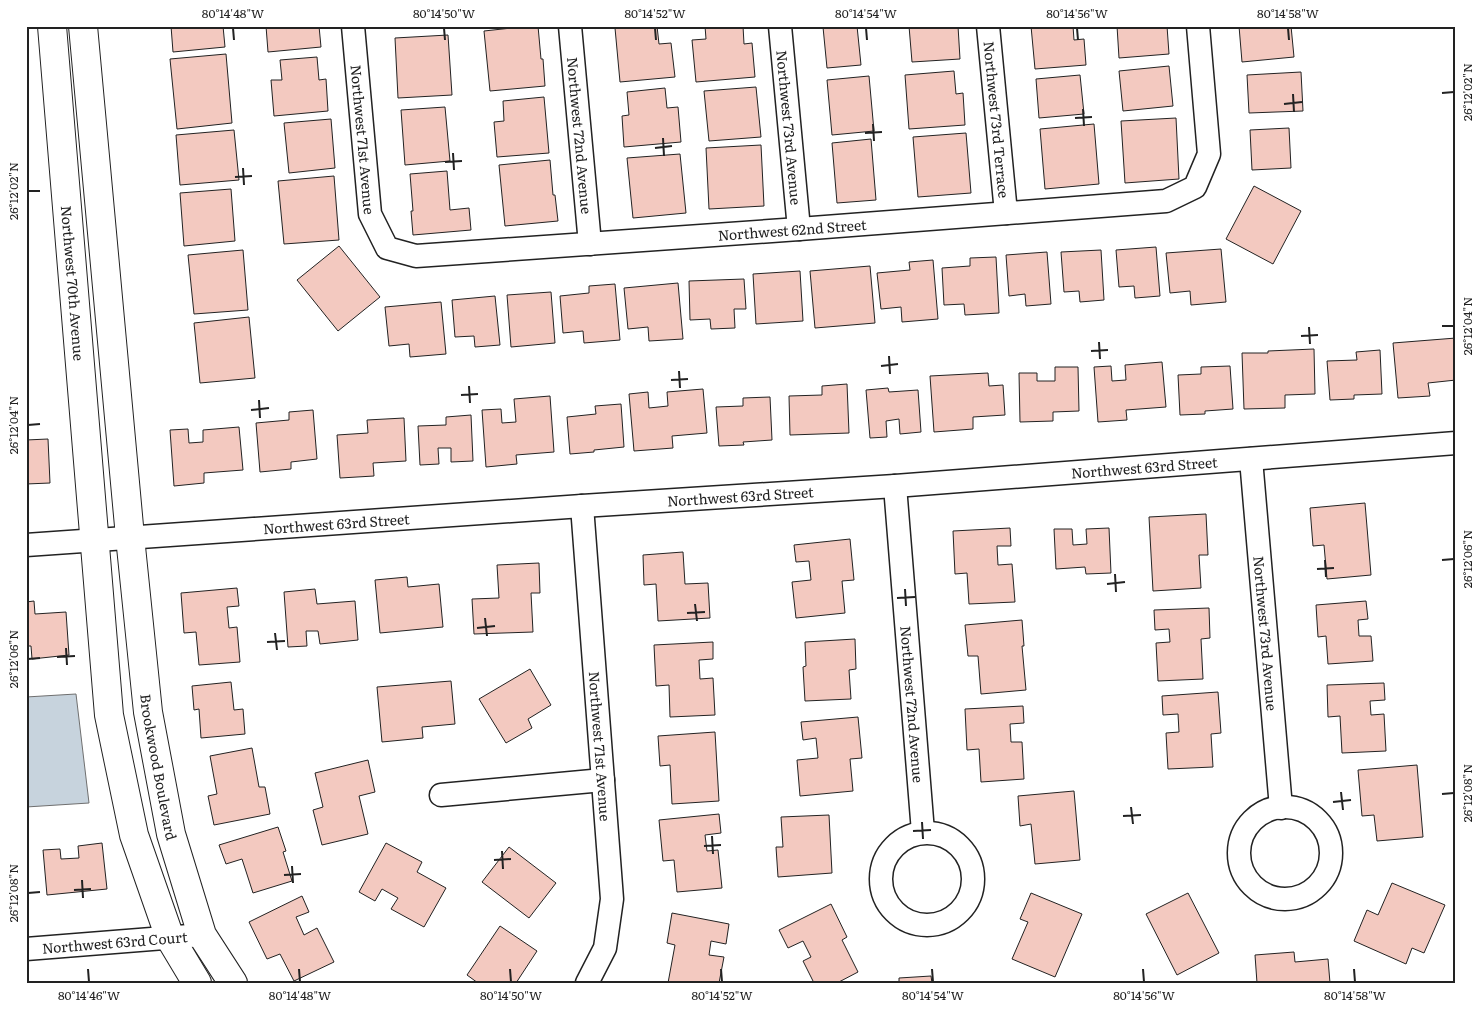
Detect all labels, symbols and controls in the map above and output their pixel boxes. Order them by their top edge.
text: 80°14'48"W [202,4,264,22]
text: 80°14'50"W [413,4,475,22]
text: 80°14'52"W [624,4,686,22]
text: 80°14'54"W [835,4,897,22]
text: 80°14'56"W [1046,4,1108,22]
text: 80°14'58"W [1257,4,1319,22]
street label: Northwest 73rd Terrace [980,40,1015,199]
street label: Northwest 73rd Avenue [772,49,807,206]
street label: Northwest 72nd Avenue [563,56,597,215]
text: 26°12'02"N [1458,63,1476,121]
street label: Northwest 71st Avenue [347,64,380,215]
text: 26°12'02"N [4,162,22,220]
street label: Northwest 70th Avenue [57,205,90,362]
street label: Northwest 62nd Street [717,214,868,245]
text: 26°12'04"N [1458,297,1476,355]
text: 26°12'04"N [4,396,22,454]
street label: Northwest 63rd Street [1070,451,1219,482]
street label: Northwest 63rd Street [666,481,815,511]
street label: Northwest 63rd Street [262,508,410,538]
text: 26°12'06"N [1458,530,1476,588]
street label: Northwest 73rd Avenue [1249,555,1283,712]
street label: Northwest 72nd Avenue [896,625,929,784]
text: 26°12'06"N [4,630,22,688]
street label: Northwest 71st Avenue [585,671,616,822]
street label: Brookwood Boulevard [136,693,182,843]
text: 26°12'08"N [1458,764,1476,822]
text: 26°12'08"N [4,864,22,922]
street label: Northwest 63rd Court [41,926,189,958]
text: 80°14'46"W [58,986,120,1004]
text: 80°14'48"W [269,986,331,1004]
text: 80°14'50"W [480,986,542,1004]
text: 80°14'52"W [691,986,753,1004]
text: 80°14'54"W [902,986,964,1004]
text: 80°14'56"W [1113,986,1175,1004]
text: 80°14'58"W [1324,986,1386,1004]

